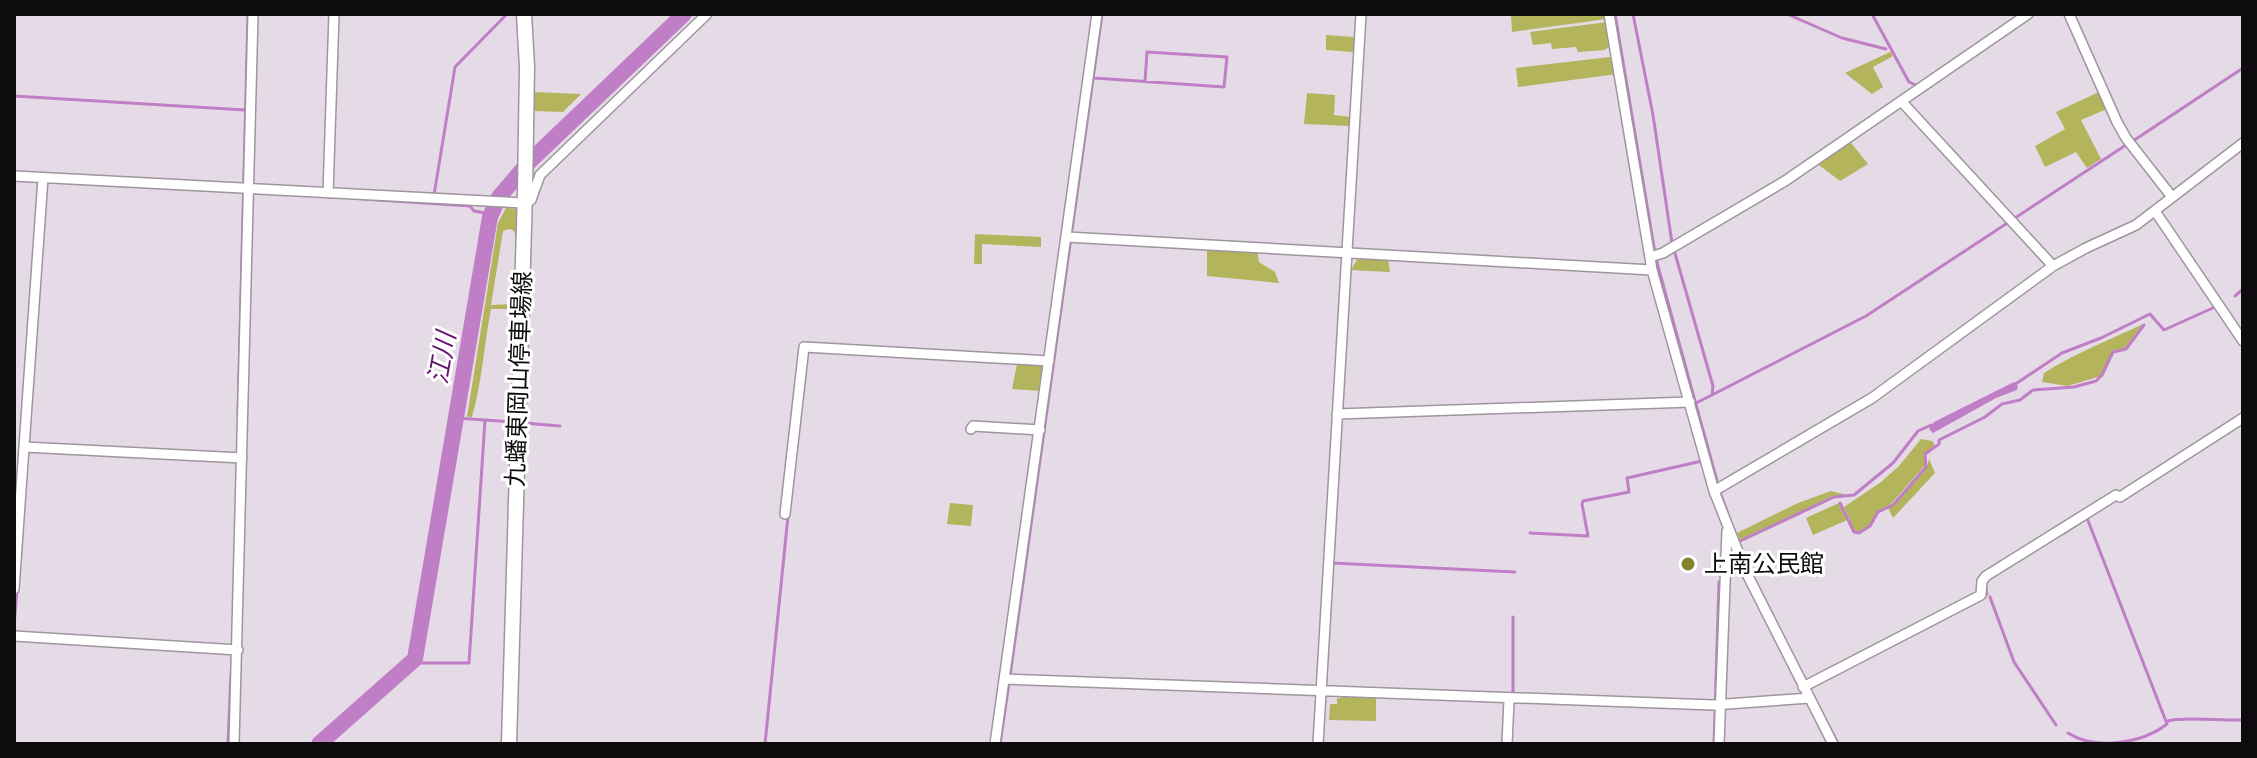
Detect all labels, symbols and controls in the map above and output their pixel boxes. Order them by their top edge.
street label: 九蟠東岡山停車場線 [497,270,538,487]
water label: 江川 [419,326,464,387]
place label: 上南公民館 [1704,546,1824,579]
marker: 上南公民館 [1679,555,1697,573]

